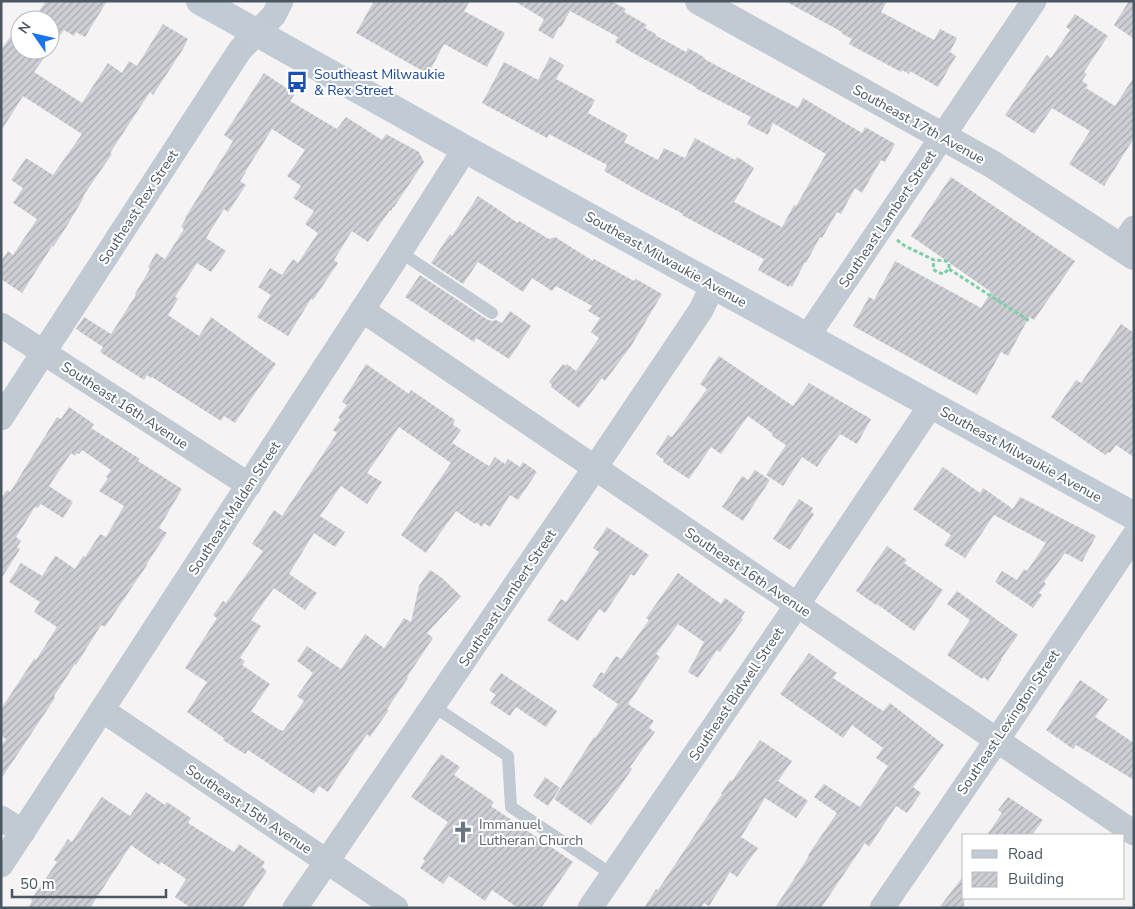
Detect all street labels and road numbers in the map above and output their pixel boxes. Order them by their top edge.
street label: Southeast 17th Avenue [849,80,988,169]
street label: Southeast Rex Street [94,146,183,268]
street label: Southeast Lambert Street [834,147,941,292]
street label: Southeast Milwaukie Avenue [581,207,750,312]
street label: Southeast 16th Avenue [57,357,192,454]
street label: Southeast Milwaukie Avenue [936,402,1105,507]
street label: Southeast Malden Street [184,438,285,579]
street label: Southeast 16th Avenue [681,523,814,622]
street label: Southeast Lambert Street [454,526,561,671]
street label: Southeast Bidwell Street [685,624,788,765]
street label: Southeast Lexington Street [953,646,1064,799]
street label: Southeast 15th Avenue [182,760,315,859]

